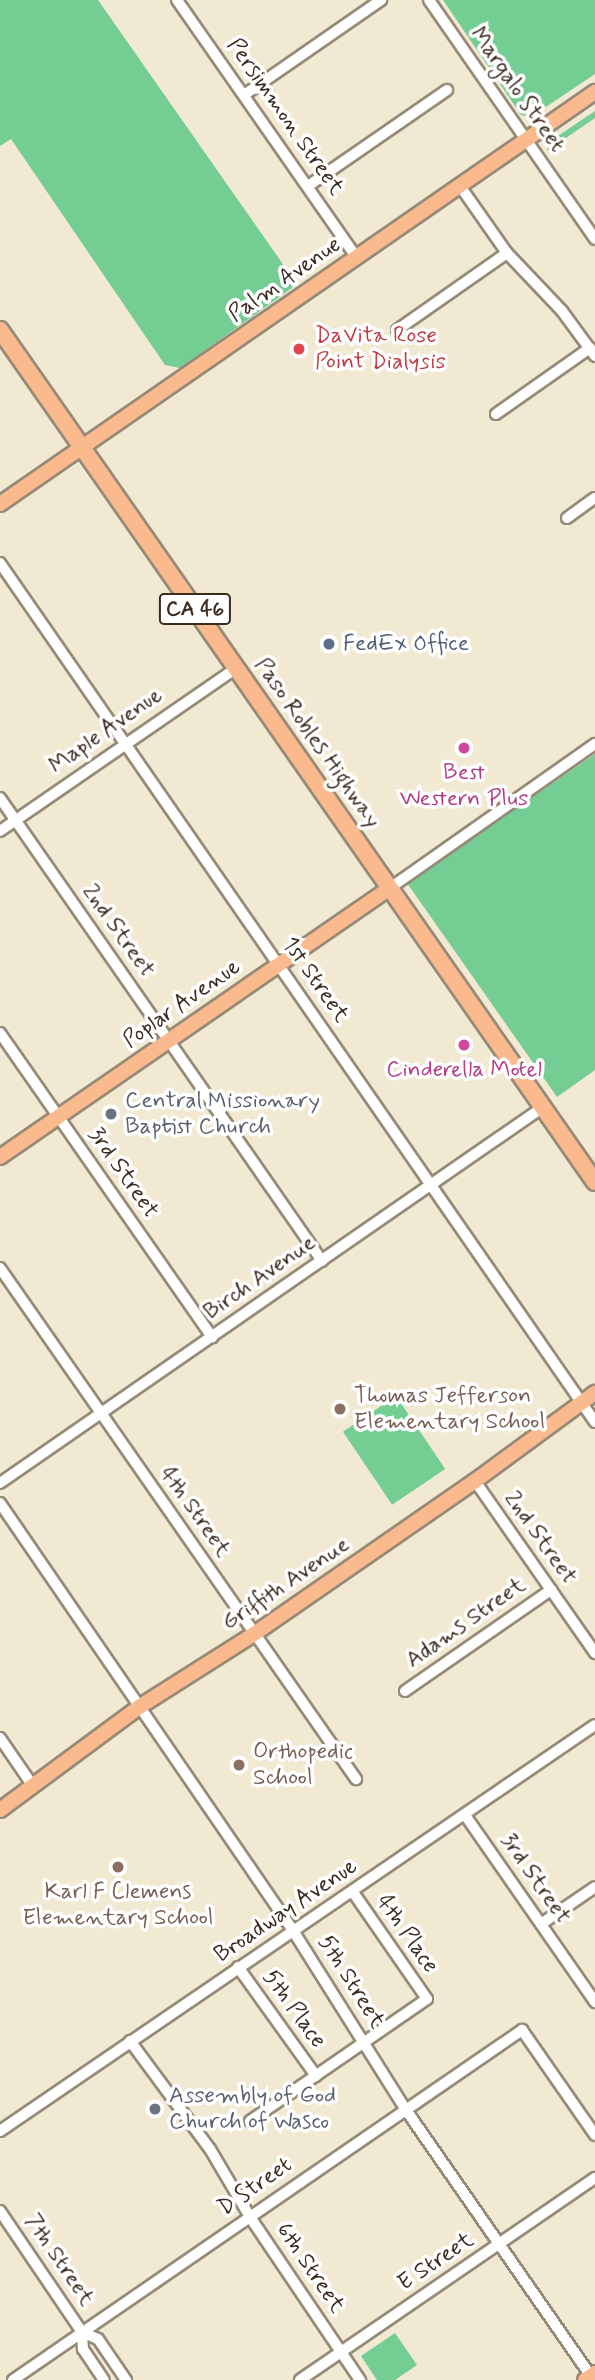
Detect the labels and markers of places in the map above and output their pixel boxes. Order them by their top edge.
place label: DaVita Rose Point Dialysis [315,322,446,376]
marker: DaVita Rose Point Dialysis [289,339,309,359]
place label: FedEx Office [343,630,470,658]
marker: FedEx Office [321,636,337,652]
marker: Best Western Plus [456,740,472,756]
place label: Best Western Plus [401,759,527,813]
marker: Cinderella Motel [456,1037,472,1053]
place label: Cinderella Motel [386,1056,542,1084]
place label: Central Missionary Baptist Church [125,1087,311,1141]
marker: Central Missionary Baptist Church [103,1106,119,1122]
place label: Thomas Jefferson Elementary School [354,1382,545,1436]
marker: Thomas Jefferson Elementary School [332,1401,348,1417]
place label: Orthopedic School [253,1738,353,1792]
marker: Orthopedic School [231,1757,247,1773]
marker: Karl F Clemens Elementary School [110,1859,126,1875]
place label: Karl F Clemens Elementary School [22,1878,214,1932]
place label: Assembly of God Church of Wasco [169,2082,336,2136]
marker: Assembly of God Church of Wasco [147,2101,163,2117]

